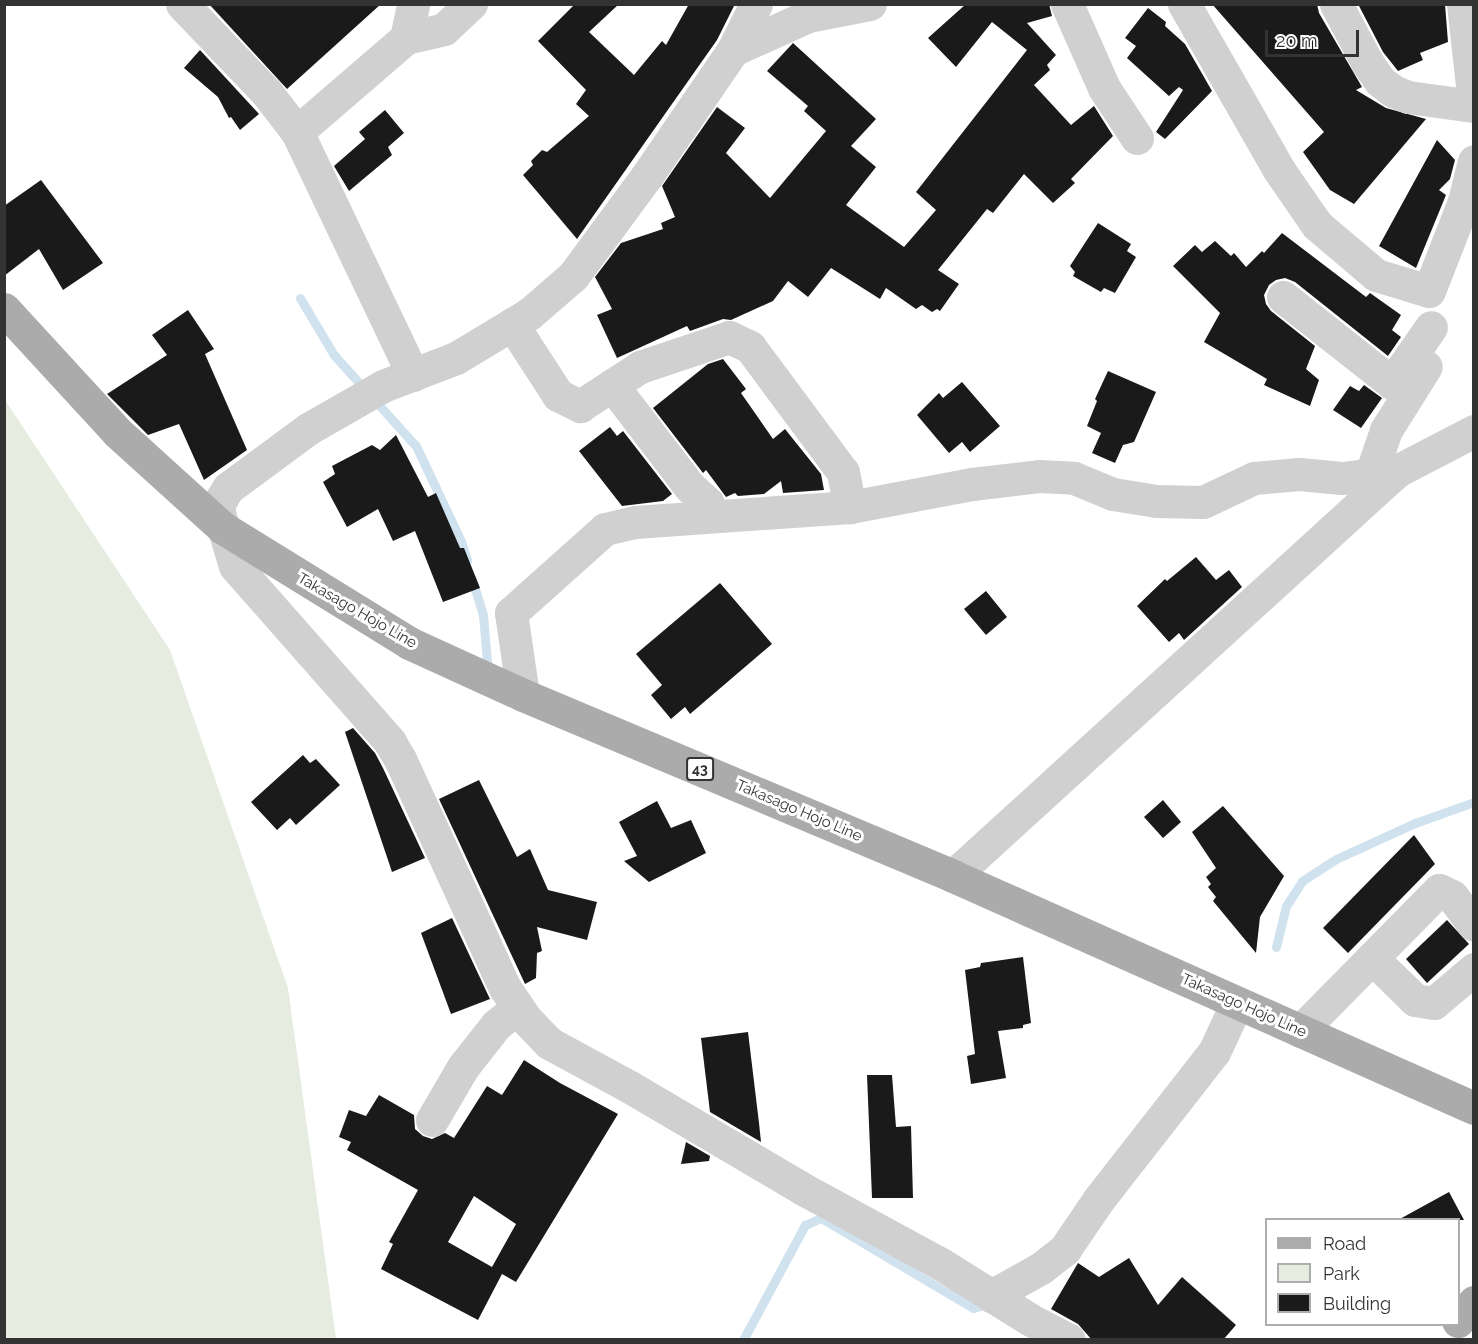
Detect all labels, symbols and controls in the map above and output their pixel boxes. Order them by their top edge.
scale bar [1268,18,1362,56]
text: 20 m [1276,30,1318,51]
street label: Takasago Hojo Line [294,569,420,653]
road number: 43 [685,758,715,780]
street label: Takasago Hojo Line [733,776,865,846]
street label: Takasago Hojo Line [1179,970,1309,1042]
legend [1265,1218,1460,1326]
text: Road [1323,1233,1366,1254]
text: Park [1323,1263,1360,1284]
text: Building [1323,1293,1391,1314]

